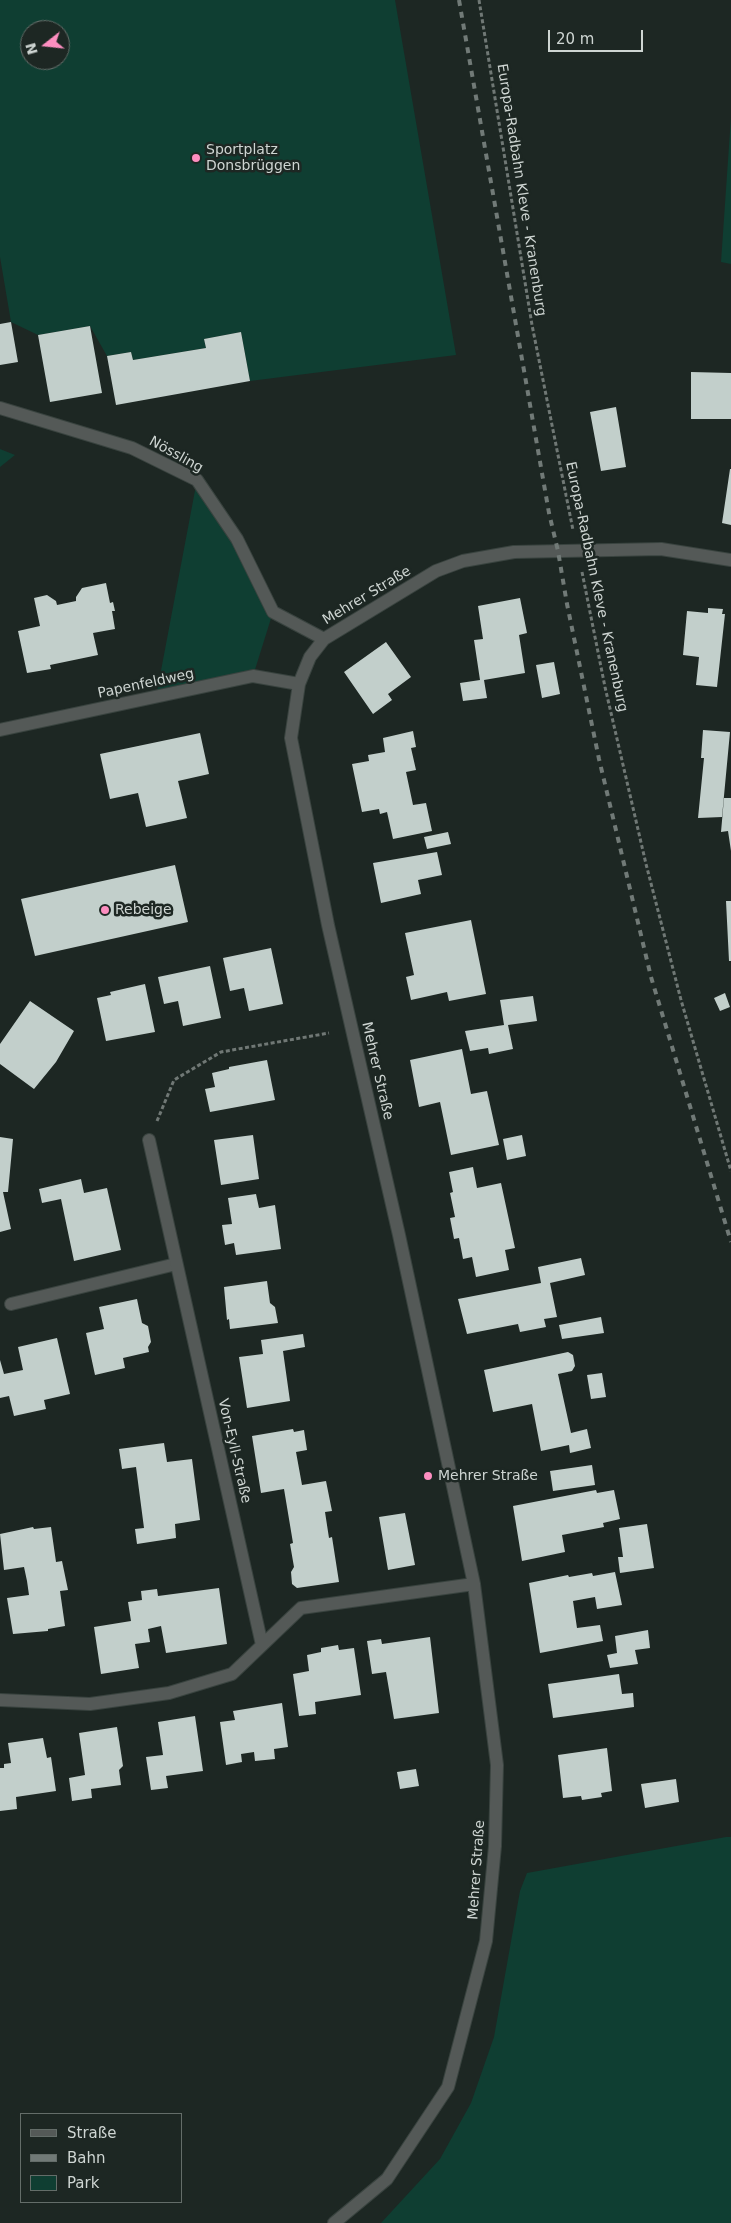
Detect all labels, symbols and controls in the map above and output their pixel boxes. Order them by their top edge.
north arrow [20,20,70,70]
scale bar [551,20,646,52]
text: 20 m [556,30,594,48]
text: N [22,41,41,57]
street label: Europa-Radbahn Kleve - Kranenburg [493,63,549,317]
place label: Sportplatz Donsbrüggen [206,142,300,174]
marker: Sportplatz Donsbrüggen [190,152,202,164]
street label: Nössling [146,433,206,477]
street label: Europa-Radbahn Kleve - Kranenburg [561,460,631,714]
street label: Mehrer Straße [320,563,414,629]
street label: Papenfeldweg [96,666,196,702]
place label: Rebeige [115,902,172,918]
marker: Rebeige [99,904,111,916]
street label: Mehrer Straße [358,1020,396,1122]
street label: Von-Eyll-Straße [214,1397,254,1505]
place label: Mehrer Straße [438,1468,538,1484]
marker: Mehrer Straße [422,1470,434,1482]
street label: Mehrer Straße [465,1820,489,1920]
legend [20,2113,182,2203]
text: Straße [67,2124,116,2142]
text: Bahn [67,2149,106,2167]
text: Park [67,2174,99,2192]

